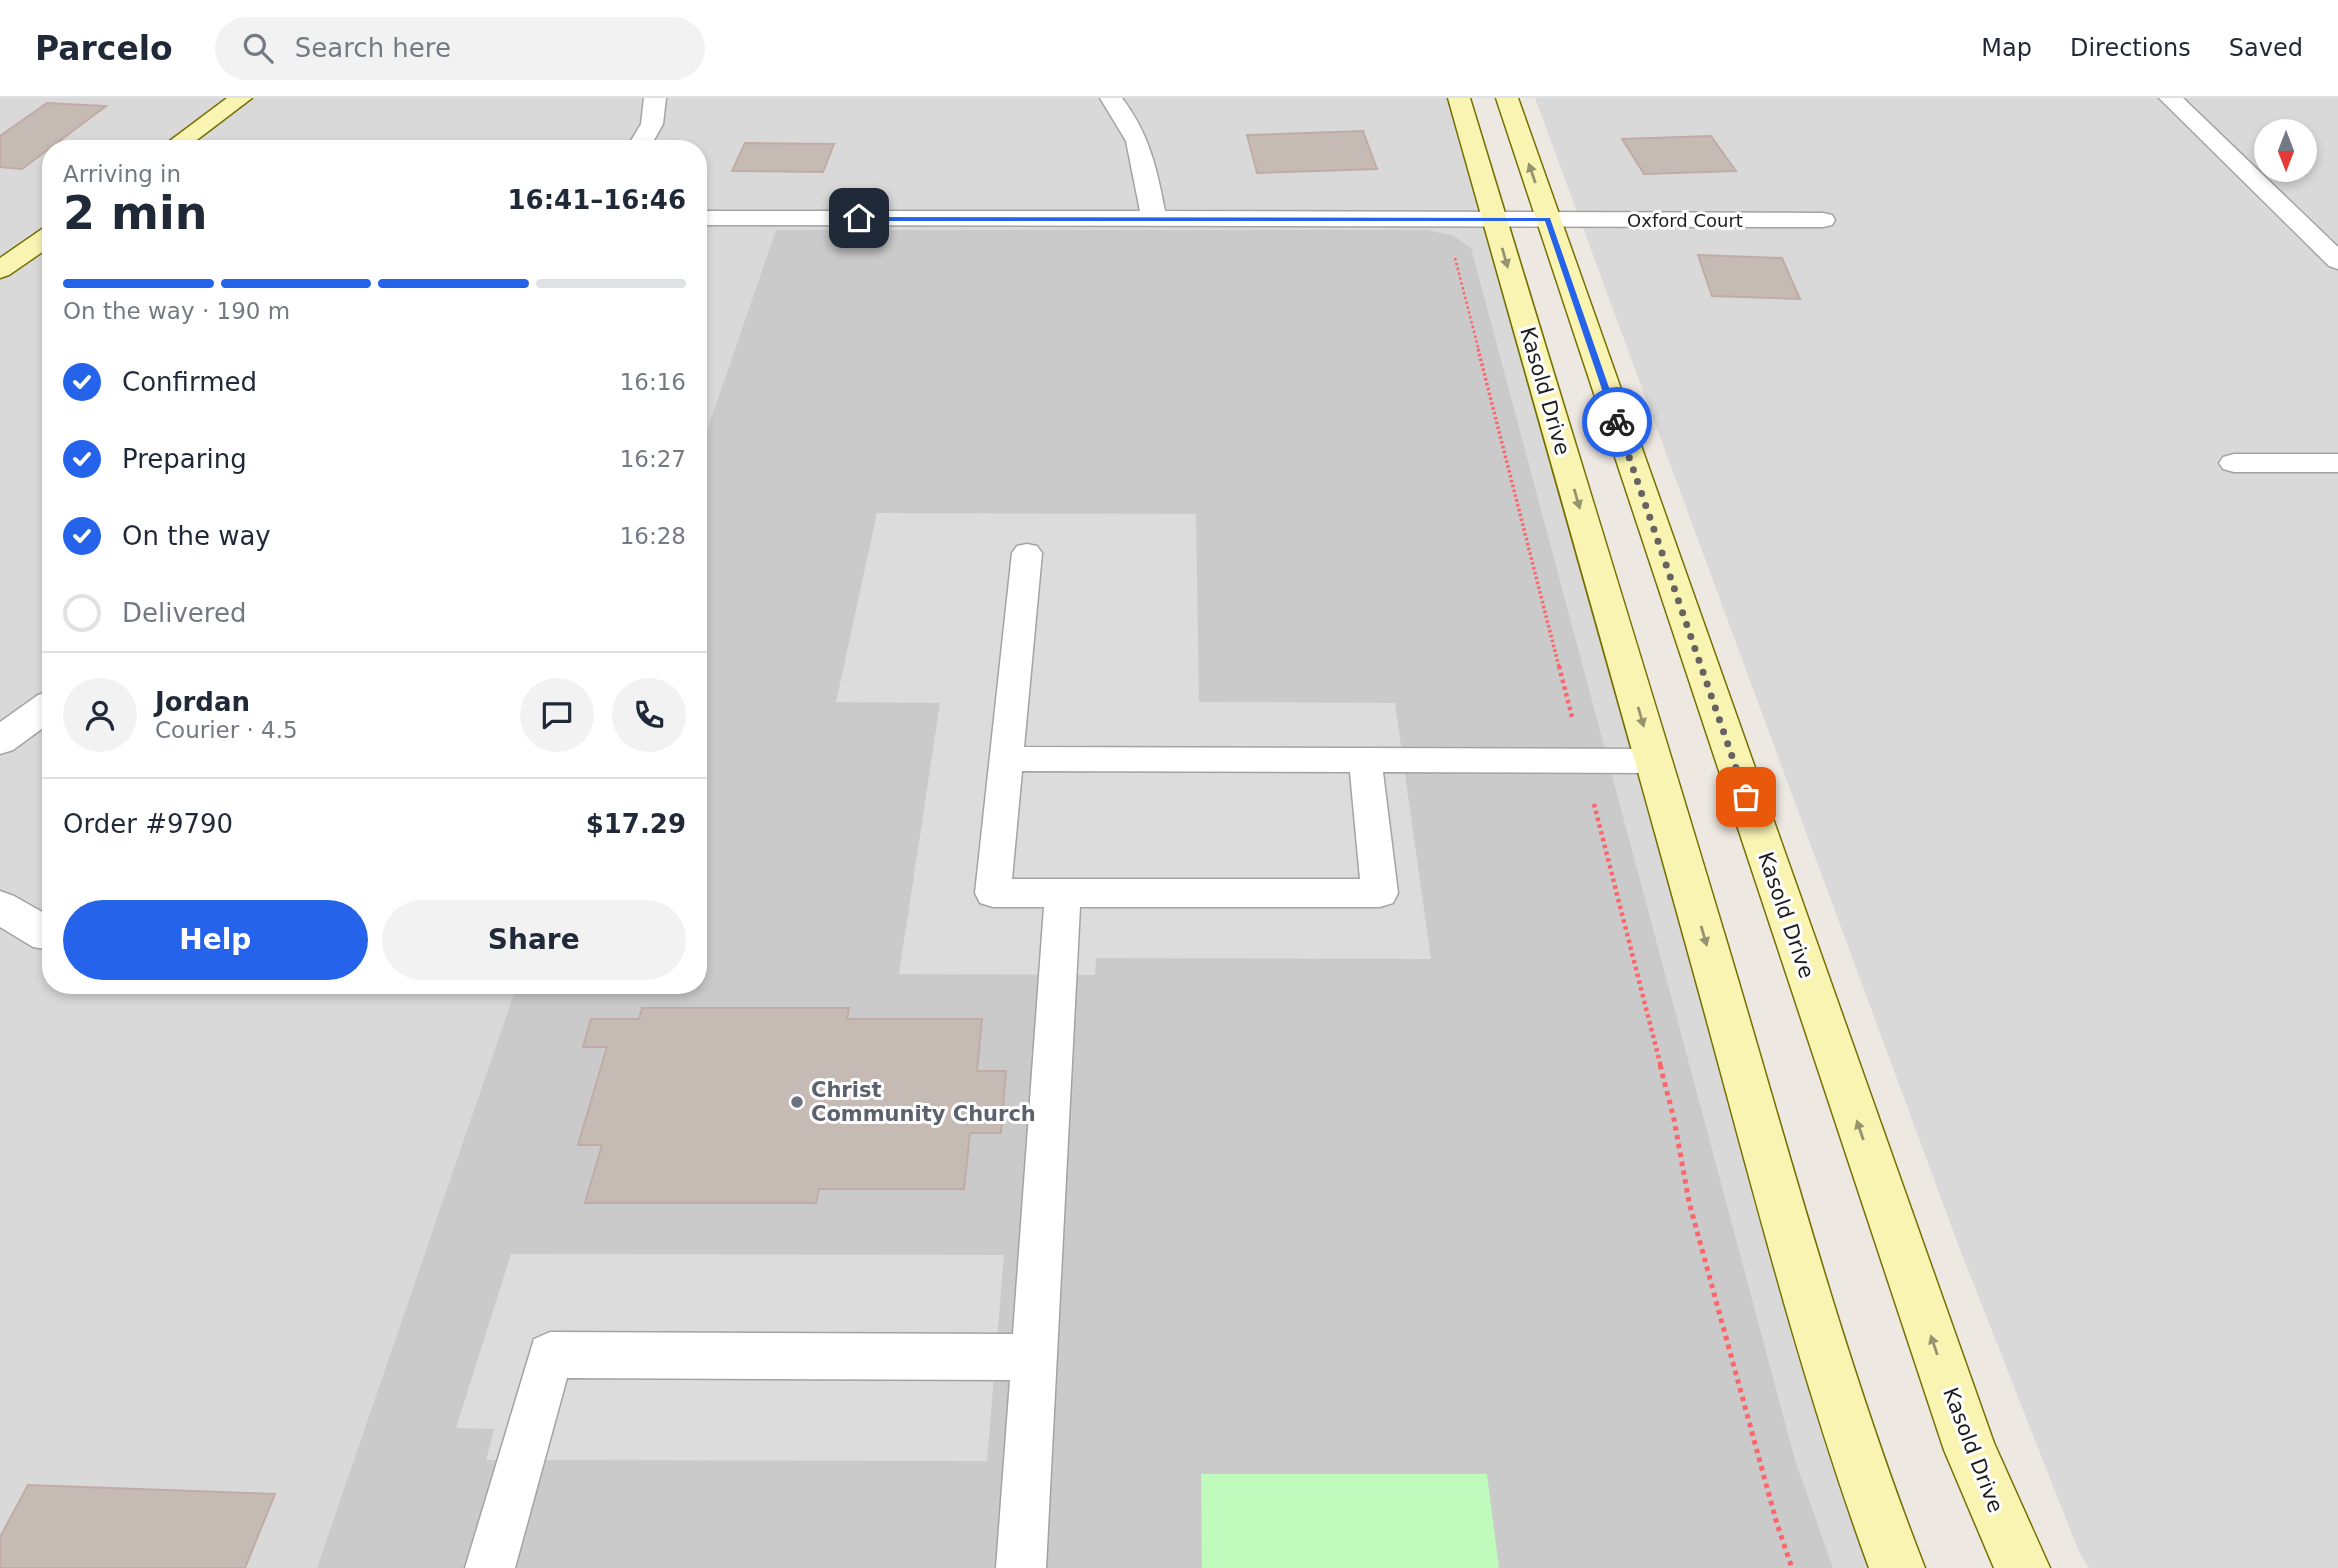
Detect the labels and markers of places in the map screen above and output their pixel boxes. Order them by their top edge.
pin [829,188,889,248]
pin [1716,767,1776,827]
place label: Christ Community Church [811,1078,1036,1126]
marker: Christ Community Church [789,1094,805,1110]

